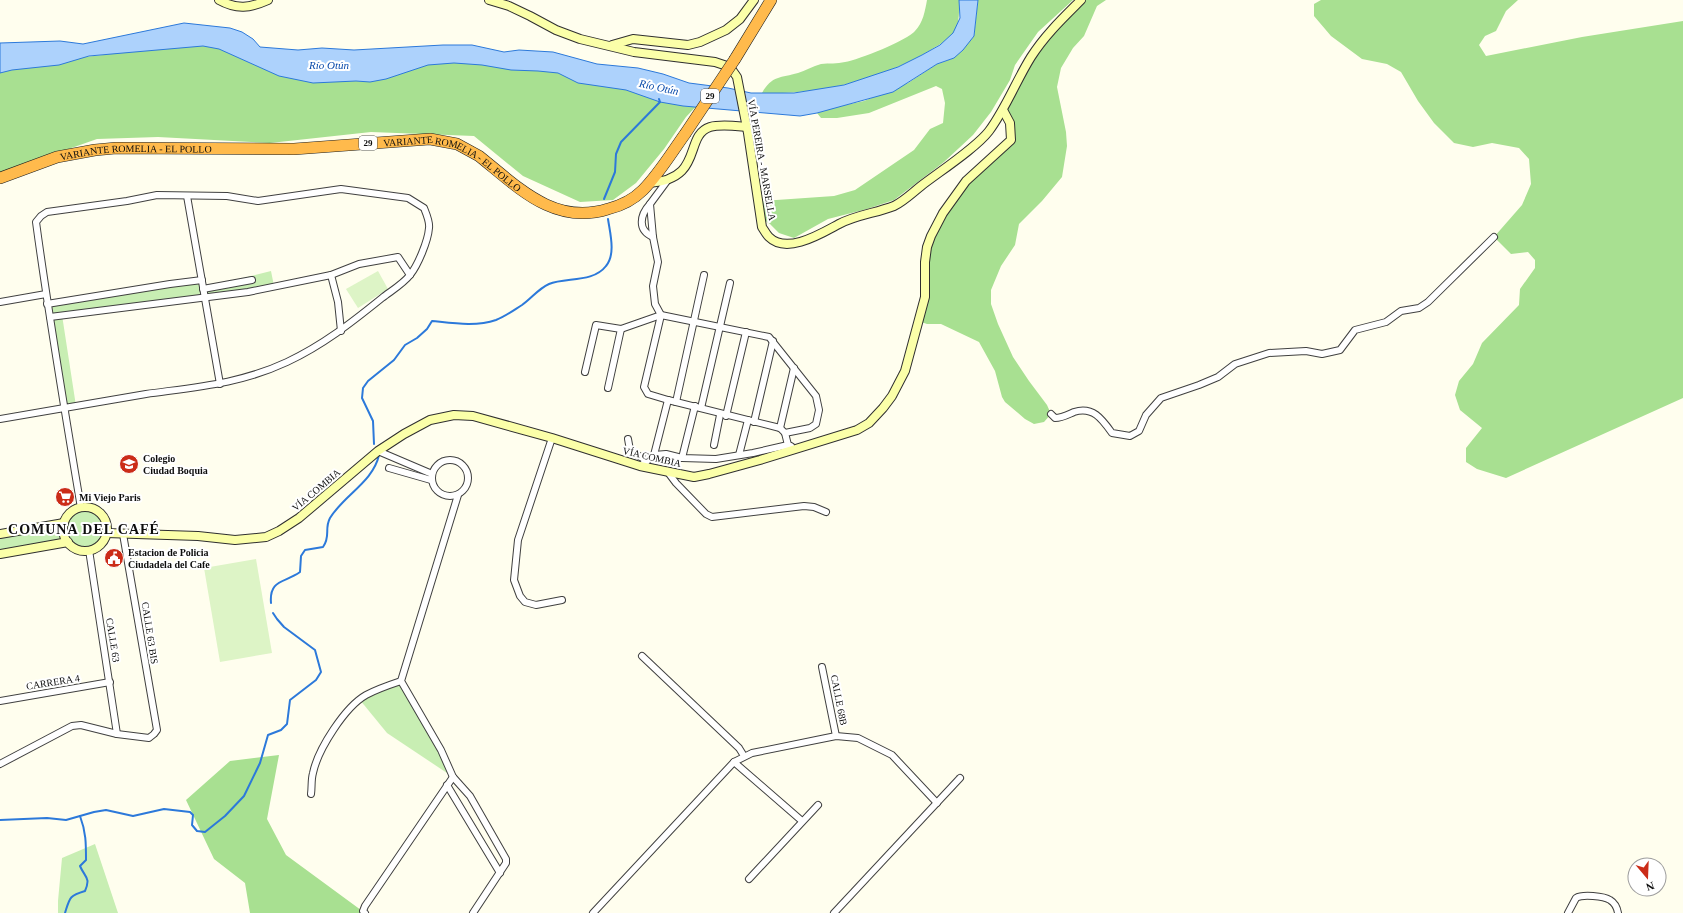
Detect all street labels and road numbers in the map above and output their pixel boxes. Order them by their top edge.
road number: 29 [701,89,719,103]
street label: VÍA PEREIRA - MARSELLA [746,98,778,222]
street label: VARIANTE ROMELIA - EL POLLO [383,133,523,194]
road number: 29 [359,136,377,150]
street label: VARIANTE ROMELIA - EL POLLO [59,142,212,162]
street label: VÍA COMBIA [622,445,683,469]
street label: VÍA COMBIA [290,466,343,513]
street label: CALLE 63 BIS [140,601,160,665]
street label: CALLE 63 [104,617,122,663]
street label: CARRERA 4 [25,672,81,692]
street label: CALLE 68B [829,674,849,727]

